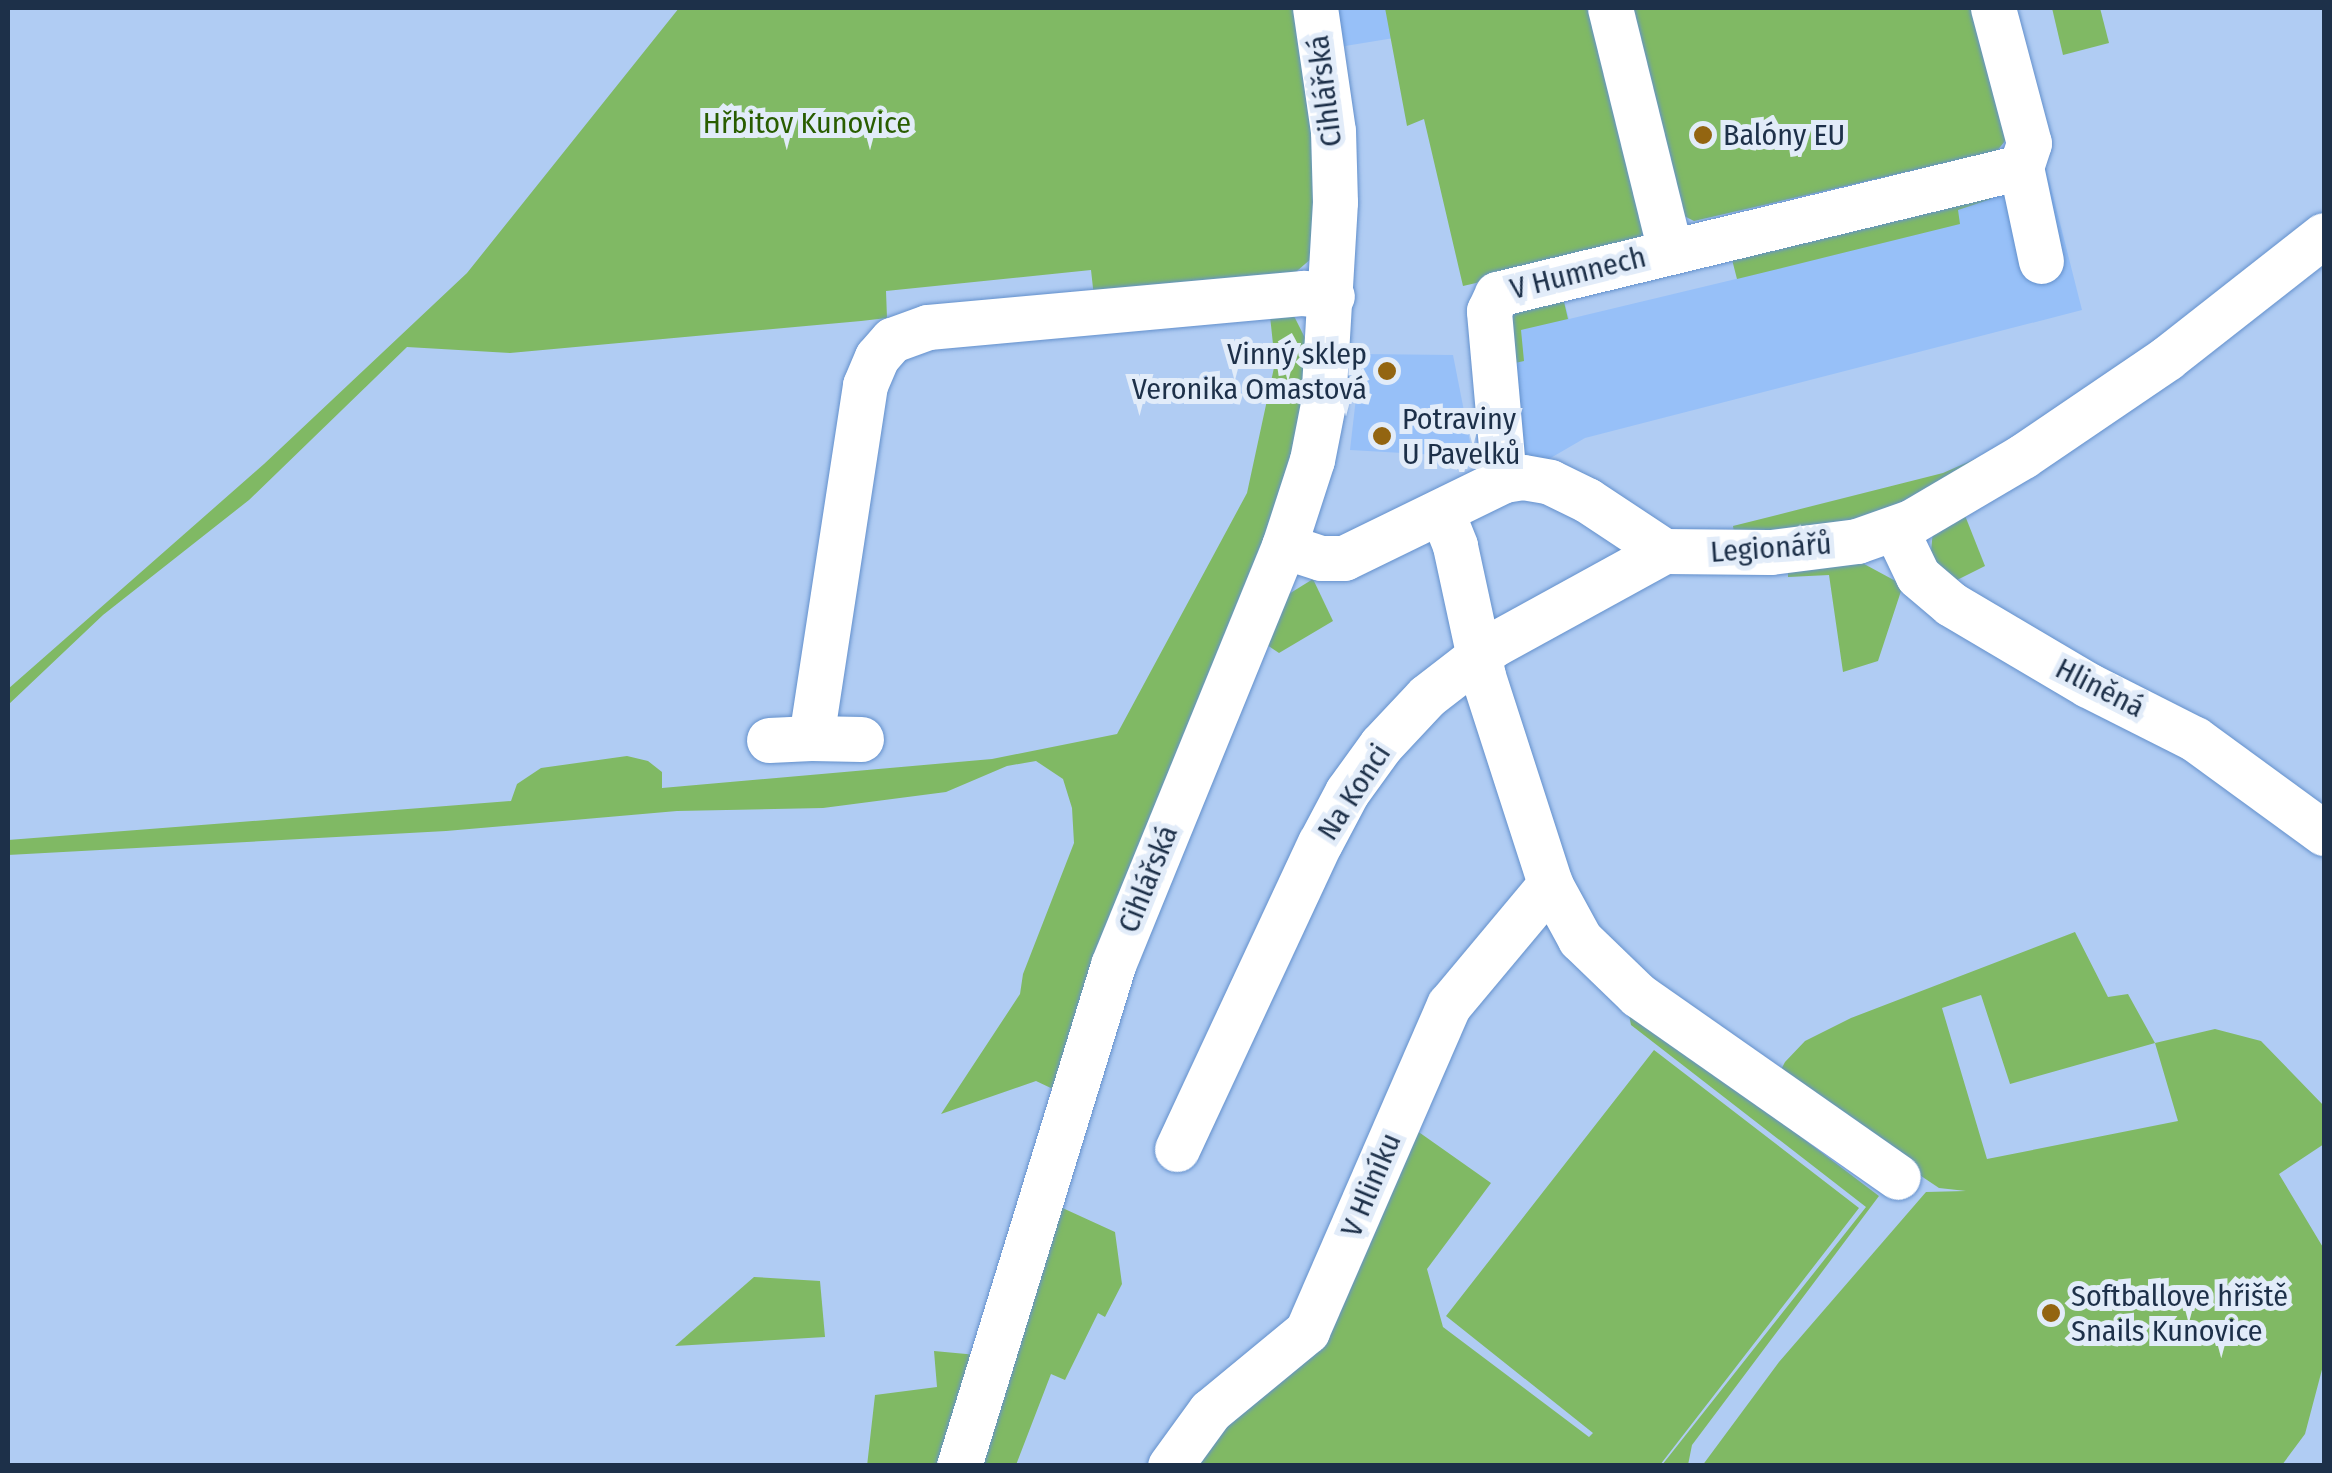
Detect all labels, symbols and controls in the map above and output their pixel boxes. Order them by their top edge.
street label: Cihlářská [1300,33,1350,149]
park label: Hřbitov Kunovice [703,105,911,141]
place label: Balóny EU [1723,117,1845,153]
marker: Balóny EU [1692,124,1714,146]
street label: V Humnech [1506,239,1650,307]
place label: Vinný sklep Veronika Omastová [1132,336,1367,406]
marker: Vinný sklep Veronika Omastová [1376,360,1398,382]
place label: Potraviny U Pavelků [1402,401,1520,472]
marker: Potraviny U Pavelků [1371,425,1393,447]
street label: Legionářů [1709,526,1833,570]
street label: Hliněná [2050,650,2150,726]
street label: Na Konci [1310,737,1398,847]
street label: Cihlářská [1110,820,1186,938]
street label: V Hliníku [1333,1128,1409,1242]
place label: Softballove hřiště Snails Kunovice [2071,1278,2288,1348]
marker: Softballove hřiště Snails Kunovice [2040,1302,2062,1324]

